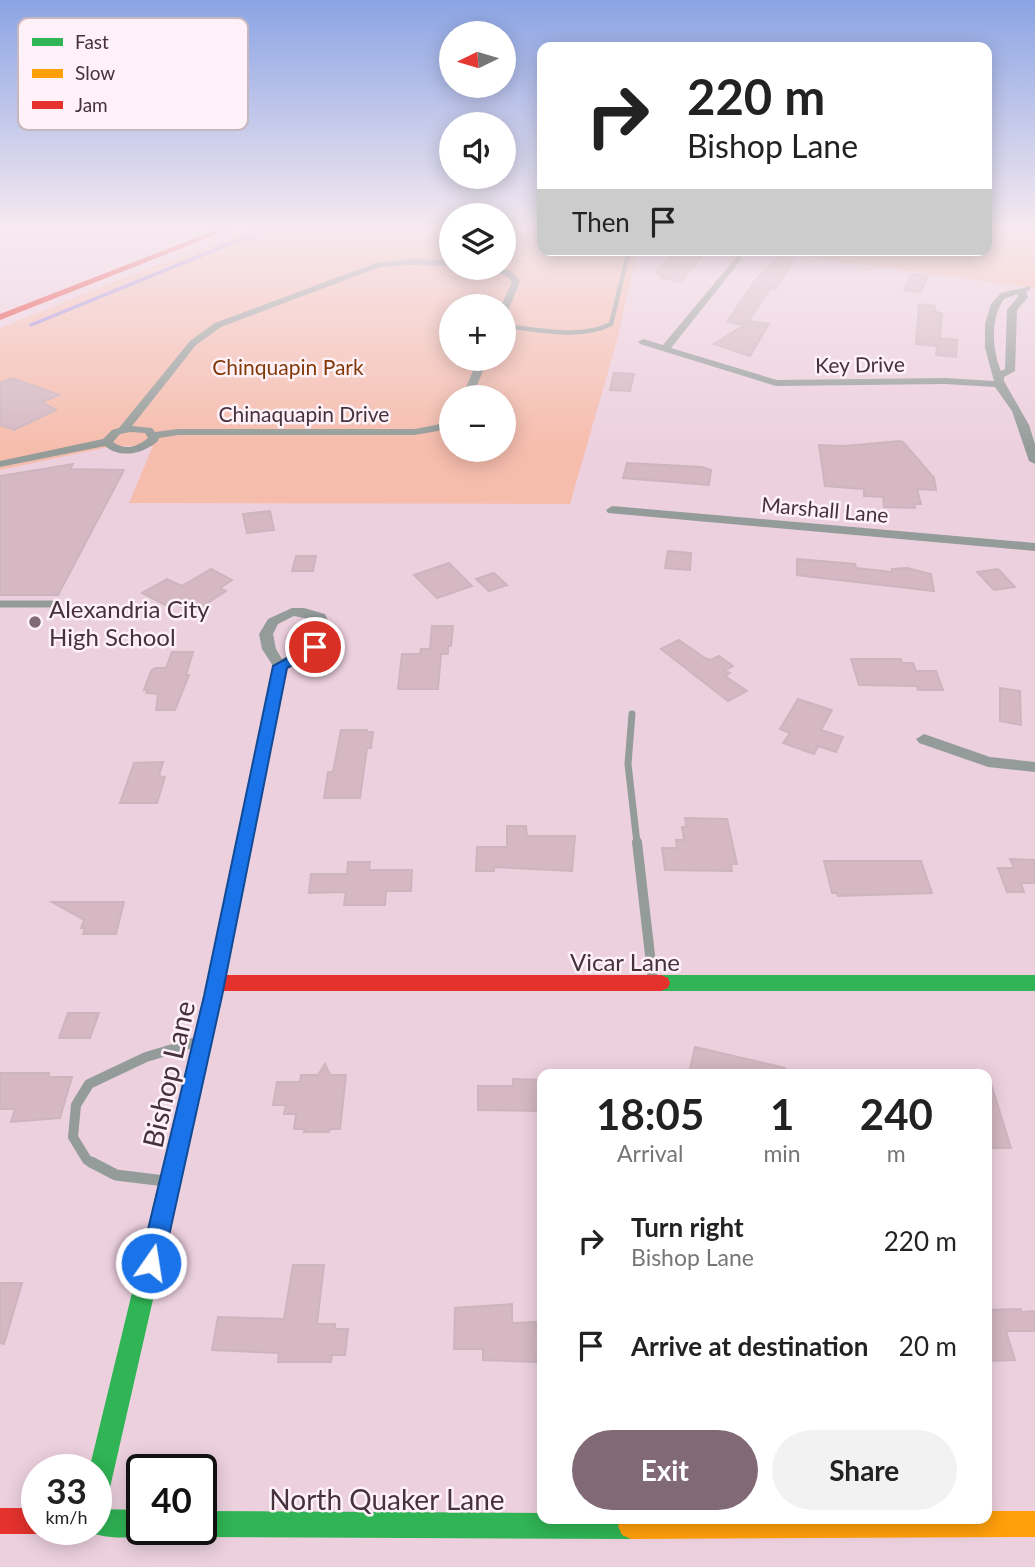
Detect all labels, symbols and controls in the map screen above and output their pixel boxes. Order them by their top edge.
legend [18,18,248,130]
north arrow [439,21,516,98]
map controls [439,21,516,462]
text: Fast [75,30,109,53]
text: Slow [75,61,115,84]
text: 220 m [687,67,825,125]
icon: right [572,70,663,161]
text: Jam [75,93,108,116]
button: sound [439,112,516,189]
text: Bishop Lane [687,126,858,165]
button: layers [439,203,516,280]
icon: arrive [644,203,682,241]
text: Then [572,206,630,238]
button: + [439,294,516,371]
street label: Key Drive [815,351,905,377]
park label: Chinquapin Park [212,354,364,379]
button: − [439,385,516,462]
street label: Chinaquapin Drive [219,401,389,426]
street label: Marshall Lane [760,491,890,527]
place label: Alexandria City High School [49,594,210,651]
marker: Alexandria City High School [27,614,43,630]
pin [285,617,345,677]
icon: arrive [296,628,334,666]
street label: Vicar Lane [570,947,680,976]
street label: Bishop Lane [135,997,201,1151]
text: 18:05 [596,1089,704,1139]
text: 1 [770,1089,794,1139]
text: 240 [860,1089,933,1139]
text: Arrival [617,1139,683,1167]
text: min [763,1139,801,1167]
text: m [887,1139,906,1167]
text: Turn right [631,1211,744,1243]
icon: right [572,1222,610,1260]
text: 220 m [884,1225,957,1257]
position arrow [114,1226,188,1300]
text: Bishop Lane [631,1243,754,1271]
icon: arrive [572,1327,610,1365]
text: Arrive at destination [631,1330,868,1362]
text: 20 m [899,1330,957,1362]
button: Exit [572,1430,758,1510]
button: Share [772,1430,957,1510]
speed limit sign: 40 [126,1454,217,1545]
text: 33 [46,1469,87,1511]
street label: North Quaker Lane [269,1482,505,1516]
text: km/h [45,1506,88,1528]

